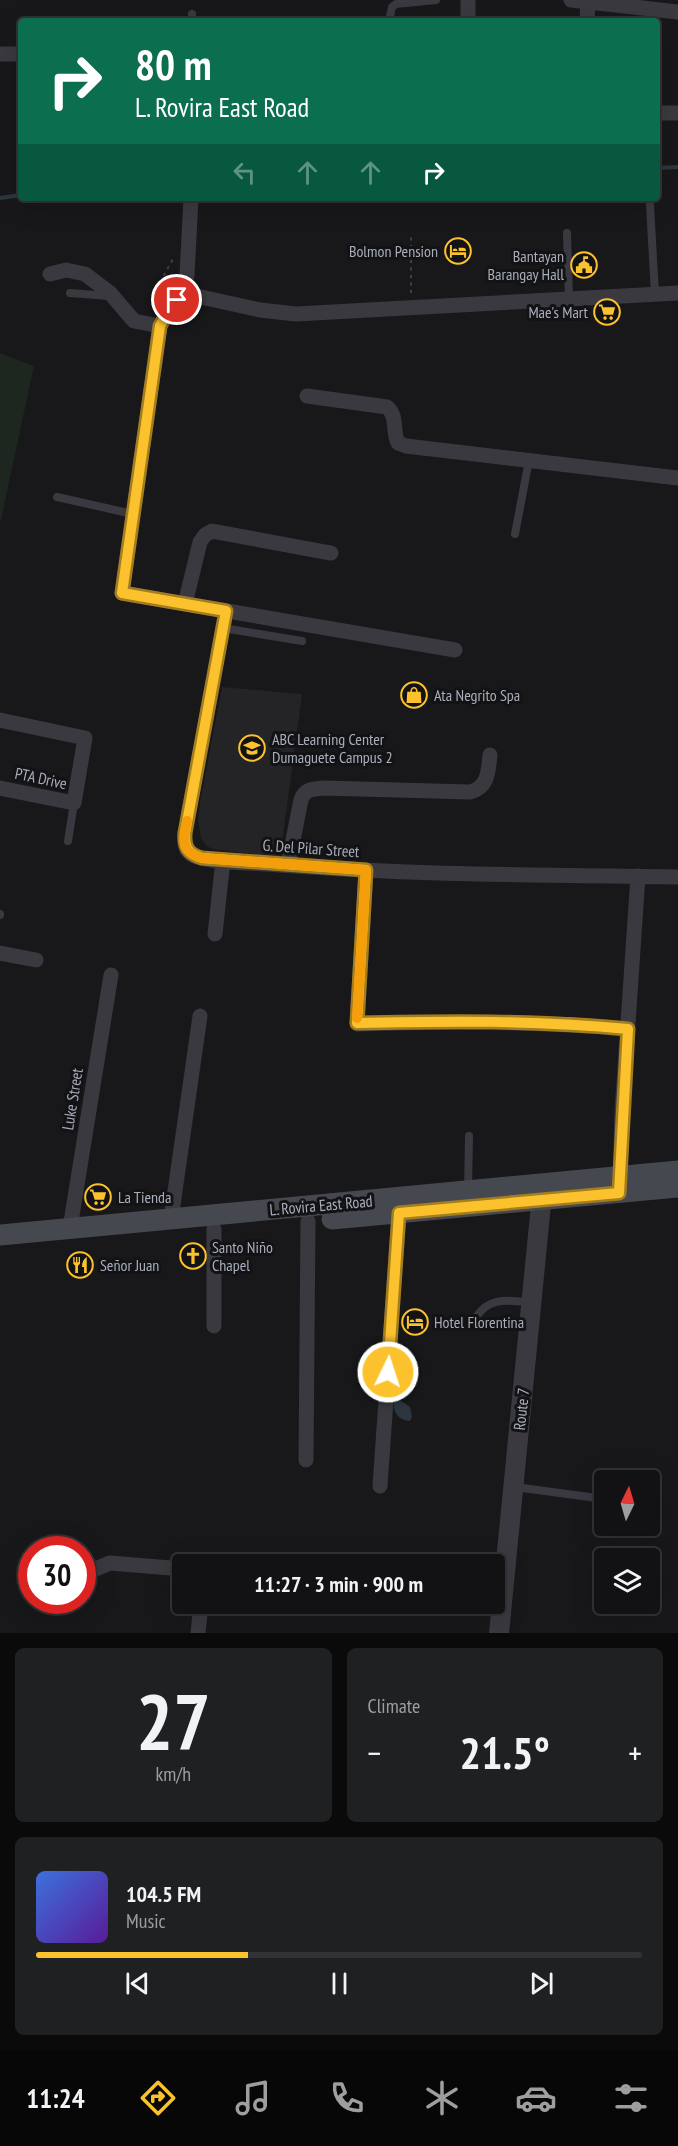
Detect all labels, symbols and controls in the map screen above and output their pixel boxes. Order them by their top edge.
text: 80 m [135,37,212,92]
icon: right [36,42,114,120]
text: L. Rovira East Road [135,90,309,124]
icon: left [228,156,261,189]
icon: ahead [291,156,324,189]
icon: ahead [354,156,387,189]
icon: right [417,156,450,189]
hotel icon: Bolmon Pension [443,236,473,266]
place label: Bolmon Pension [349,241,438,261]
place label: Bantayan Barangay Hall [488,246,564,284]
public building icon: Bantayan Barangay Hall [569,250,599,280]
pin [151,274,202,325]
icon: arrive [160,283,193,316]
supermarket icon: Mae's Mart [592,297,622,327]
place label: Mae's Mart [528,302,589,322]
shop icon: Ata Negrito Spa [399,680,429,710]
place label: Ata Negrito Spa [434,685,520,705]
place label: ABC Learning Center Dumaguete Campus 2 [272,729,393,767]
school or university icon: ABC Learning Center Dumaguete Campus 2 [237,733,267,763]
street label: PTA Drive [13,763,69,793]
street label: G. Del Pilar Street [262,835,361,861]
street label: Luke Street [57,1066,87,1131]
supermarket icon: La Tienda [83,1182,113,1212]
place label: La Tienda [118,1187,171,1207]
street label: L. Rovira East Road [269,1191,373,1219]
place label: Santo Niño Chapel [212,1237,273,1275]
church icon: Santo Niño Chapel [178,1241,208,1271]
restaurant icon: Señor Juan [65,1250,95,1280]
place label: Señor Juan [100,1255,159,1275]
hotel icon: Hotel Florentina [400,1307,430,1337]
place label: Hotel Florentina [434,1312,524,1332]
position arrow [356,1340,420,1404]
street label: Route 7 [509,1387,533,1431]
north arrow [594,1470,660,1536]
map controls [594,1470,660,1614]
speed limit sign: 30 [18,1536,96,1614]
button: layers [594,1548,660,1614]
text: 11:27 · 3 min · 900 m [254,1570,423,1598]
text: 27 [136,1671,211,1772]
text: Climate [368,1693,420,1719]
text: 21.5° [460,1723,550,1781]
text: − [368,1731,381,1774]
text: + [628,1731,642,1774]
text: km/h [156,1761,191,1787]
text: 104.5 FM [126,1880,201,1908]
text: Music [126,1908,166,1934]
icon: previous [121,1967,154,2000]
icon: pause [323,1967,356,2000]
icon: next [525,1967,558,2000]
icon: directions [137,2077,179,2119]
icon: music [232,2077,274,2119]
icon: phone [326,2077,368,2119]
icon: climate [421,2077,463,2119]
icon: car [515,2077,557,2119]
icon: filters [610,2077,652,2119]
text: 11:24 [26,2081,85,2115]

